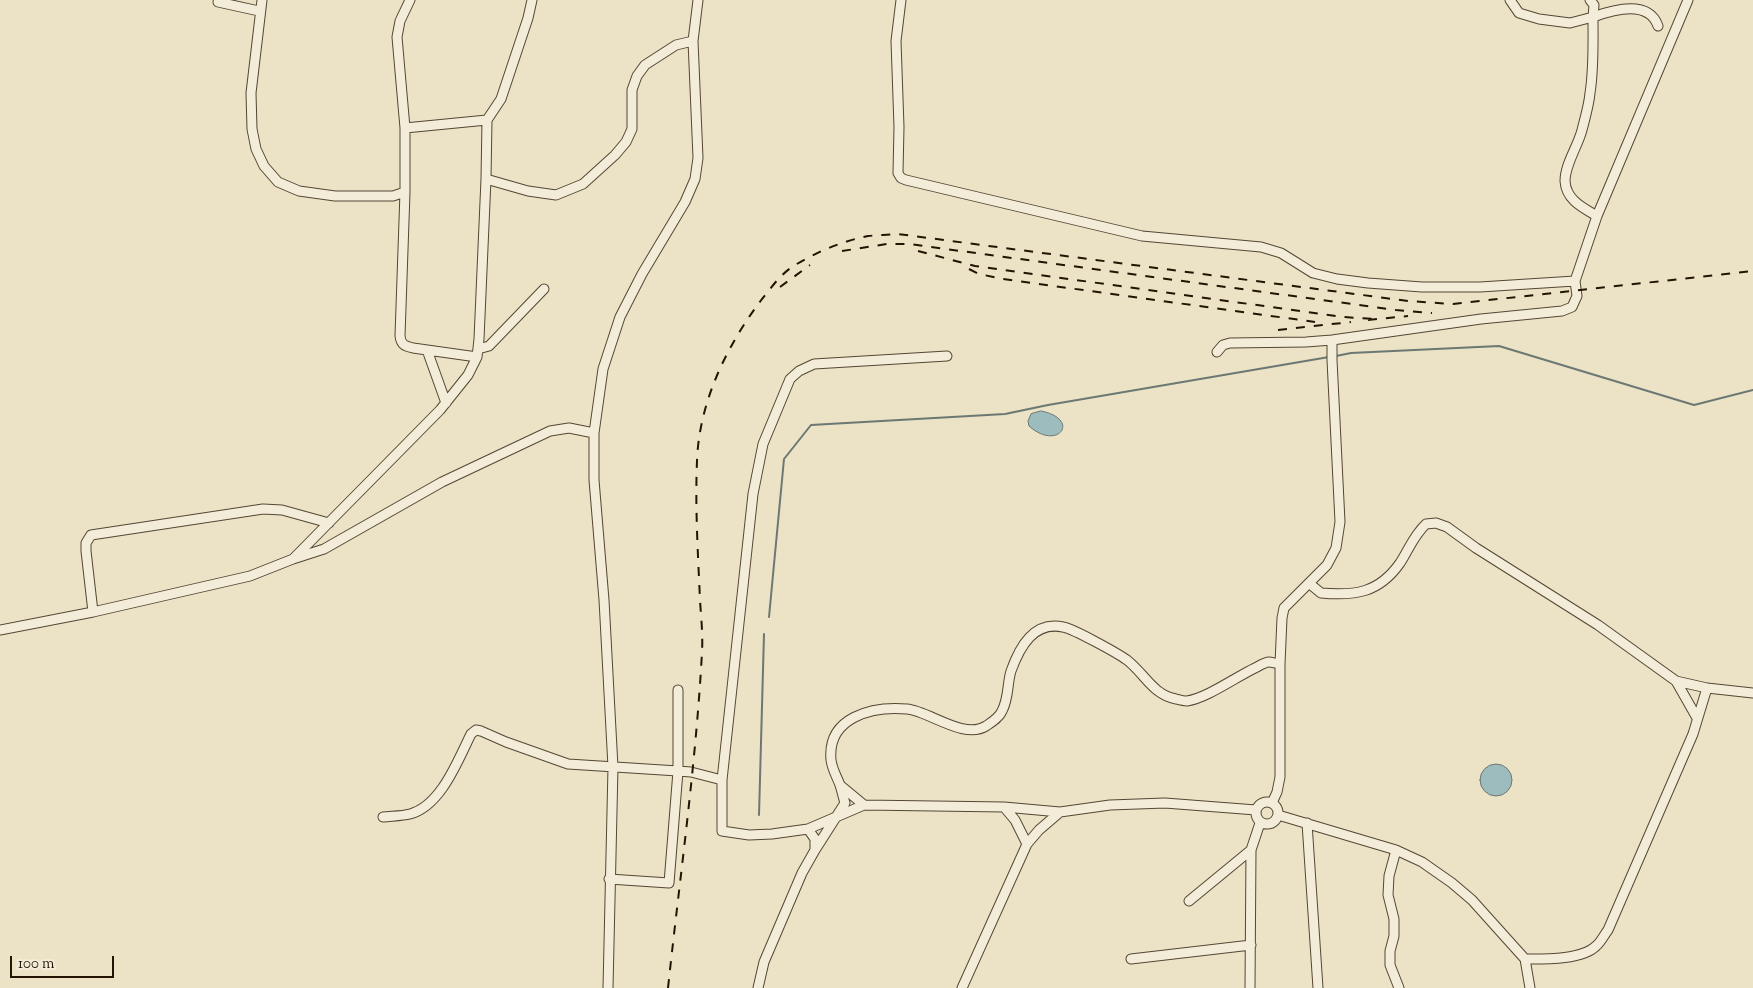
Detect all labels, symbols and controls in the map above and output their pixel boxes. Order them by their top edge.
scale bar [12,946,116,978]
text: 100 m [18,954,54,975]

